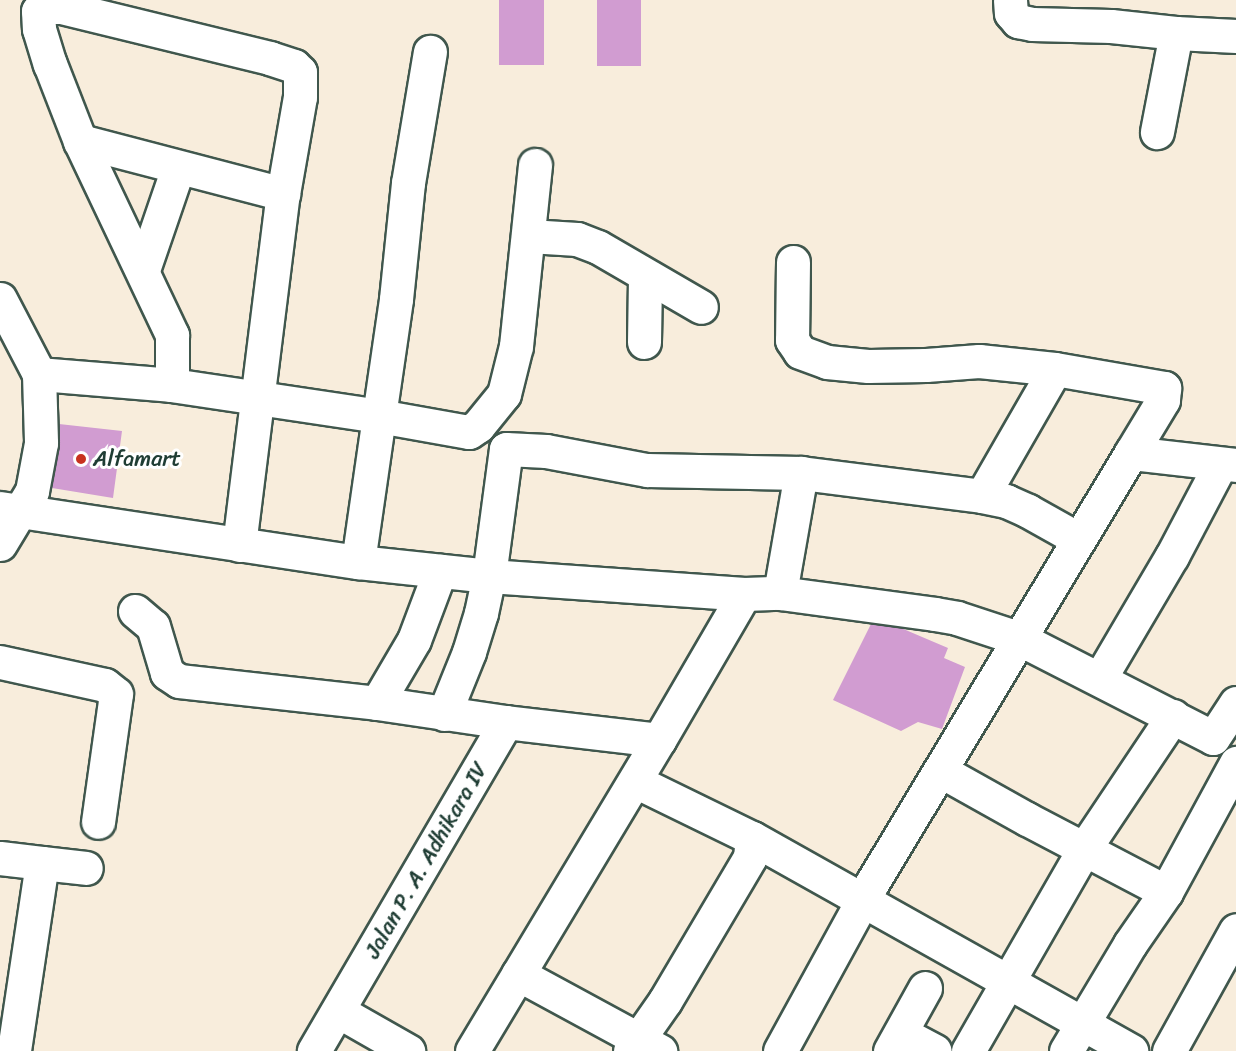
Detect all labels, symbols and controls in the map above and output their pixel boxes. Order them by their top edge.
place label: Alfamart [93,446,181,472]
marker: Alfamart [74,452,88,466]
street label: Jalan P. A. Adhikara IV [359,758,493,962]

